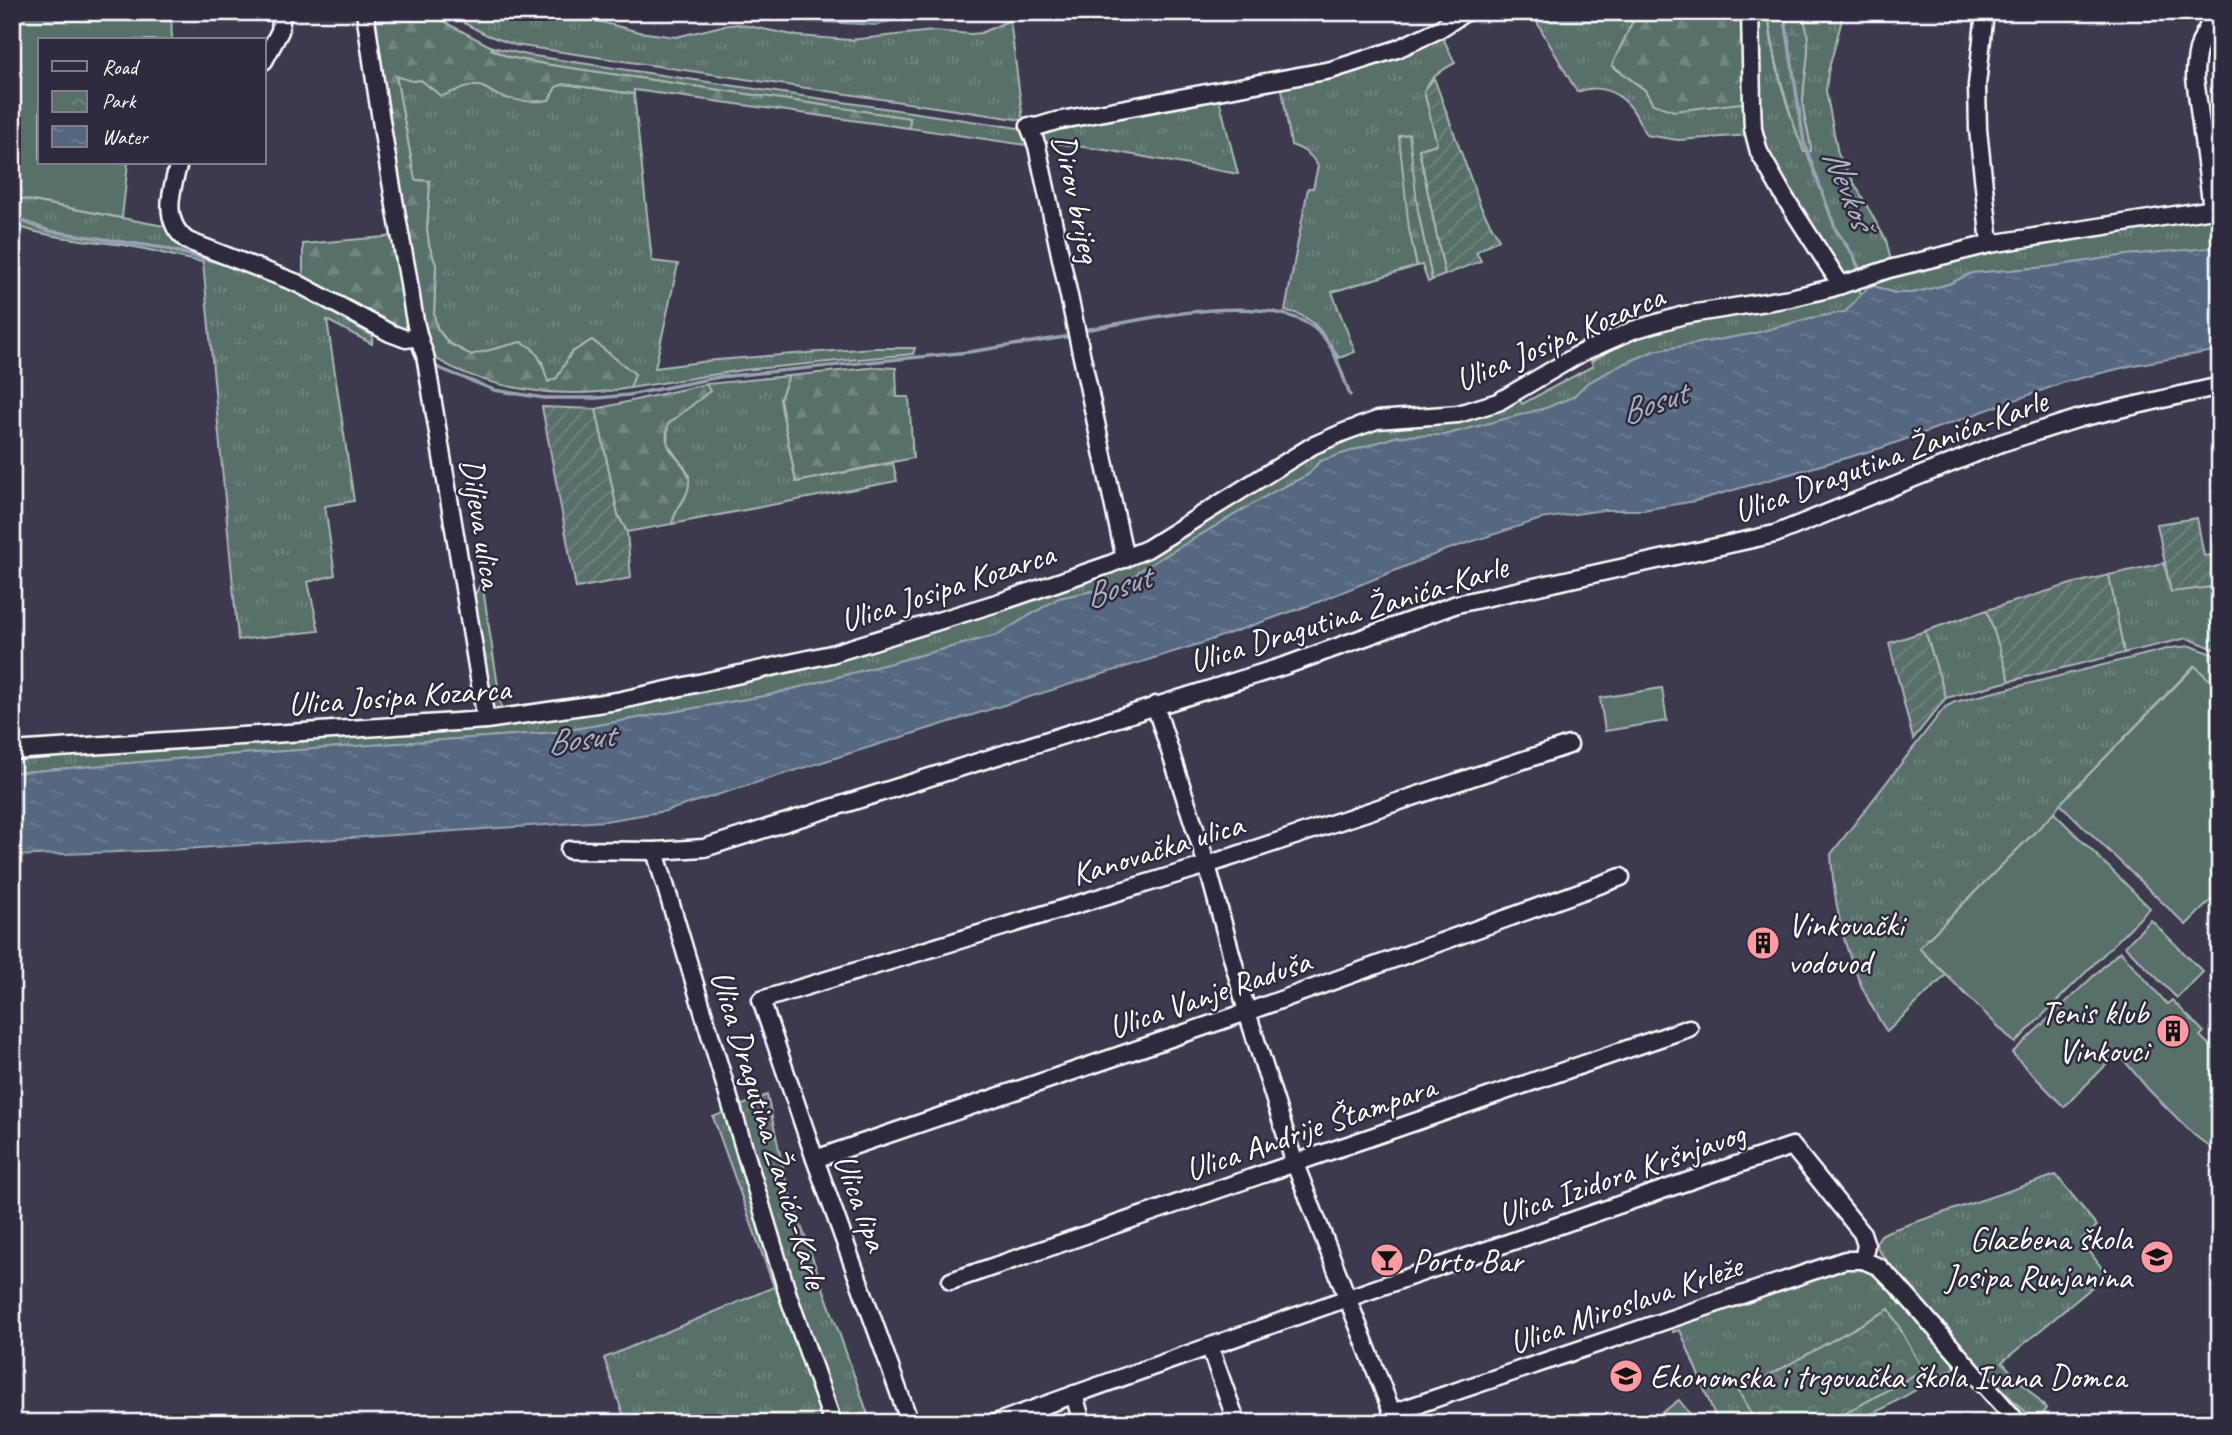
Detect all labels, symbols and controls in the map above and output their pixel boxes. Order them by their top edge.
legend [38,38,266,164]
text: Road [102,54,141,80]
text: Park [102,88,137,114]
text: Water [102,124,149,150]
street label: Dirov brijeg [1043,130,1112,268]
water label: Nevkoš [1812,142,1888,244]
street label: Ulica Josipa Kozarca [1449,274,1672,401]
water label: Bosut [1614,368,1698,435]
street label: Ulica Dragutina Žanića-Karle [1728,379,2055,532]
street label: Diljeva ulica [451,455,513,593]
street label: Ulica Josipa Kozarca [835,532,1061,641]
street label: Ulica Dragutina Žanića-Karle [1184,545,1515,682]
water label: Bosut [1078,552,1162,619]
street label: Ulica Josipa Kozarca [287,667,513,725]
water label: Bosut [544,711,622,765]
street label: Kanovačka ulica [1066,802,1251,895]
place label: Vinkovački vodovod [1788,904,1907,984]
building icon: Vinkovački vodovod [1744,924,1782,962]
street label: Ulica Vanje Raduša [1103,939,1318,1048]
street label: Ulica Dragutina Žanića-Karle [701,965,838,1296]
place label: Tenis klub Vinkovci [2041,992,2152,1072]
building icon: Tenis klub Vinkovci [2154,1012,2192,1050]
street label: Ulica Andrije Štampara [1180,1065,1443,1190]
street label: Ulica Izidora Kršnjavog [1492,1112,1752,1236]
street label: Ulica lipa [824,1148,899,1259]
place label: Glazbena škola Josipa Runjanina [1943,1218,2135,1298]
school or university icon: Glazbena škola Josipa Runjanina [2138,1238,2176,1276]
place label: Porto Bar [1412,1240,1526,1282]
bar icon: Porto Bar [1368,1241,1406,1279]
street label: Ulica Miroslava Krleže [1504,1244,1749,1363]
place label: Ekonomska i trgovačka škola Ivana Domca [1650,1356,2128,1398]
school or university icon: Ekonomska i trgovačka škola Ivana Domca [1607,1357,1645,1395]

